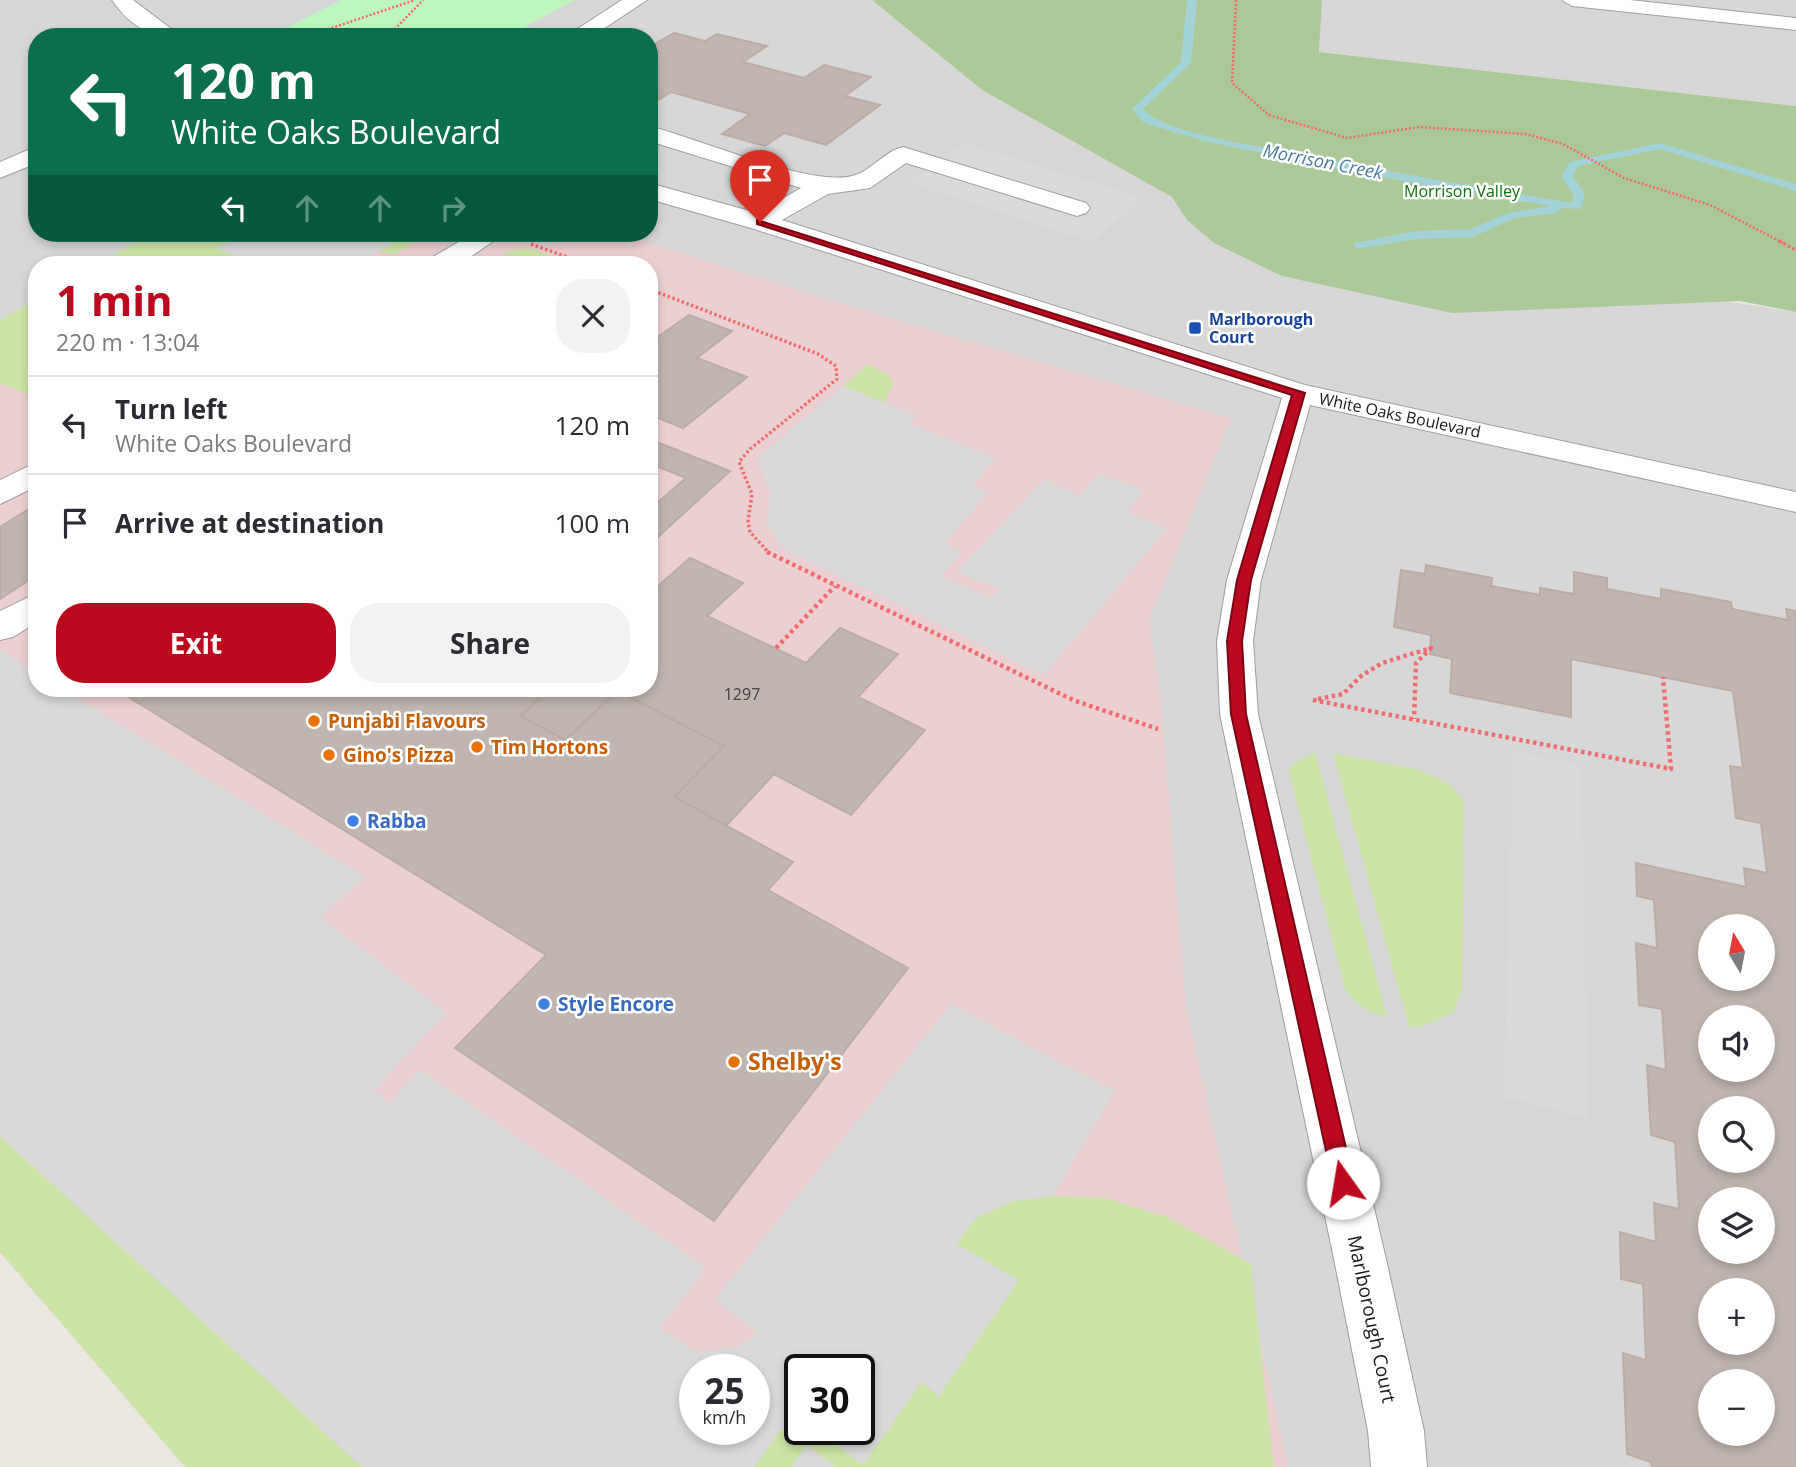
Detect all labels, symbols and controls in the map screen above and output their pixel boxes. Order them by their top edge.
text: 120 m [171,47,316,113]
icon: left [56,56,147,147]
text: White Oaks Boulevard [171,110,501,153]
water label: Morrison Creek [1261,138,1386,185]
pin [730,150,790,222]
icon: arrive [741,161,779,199]
park label: Morrison Valley [1404,180,1521,202]
icon: left [215,189,253,227]
icon: ahead [288,189,326,227]
icon: ahead [361,189,399,227]
icon: right [434,189,472,227]
text: 1 min [56,271,173,328]
button: close [556,279,630,353]
place label: Marlborough Court [1209,308,1313,348]
marker: Marlborough Court [1187,320,1203,336]
text: 220 m · 13:04 [56,326,199,358]
street label: White Oaks Boulevard [1317,387,1483,443]
text: Turn left [115,391,227,427]
icon: left [56,406,94,444]
text: 120 m [555,407,630,443]
text: White Oaks Boulevard [115,427,352,459]
icon: arrive [56,504,94,542]
text: Arrive at destination [115,505,384,541]
text: 100 m [555,505,630,541]
button: Exit [56,603,336,683]
button: Share [350,603,630,683]
house number: 1297 [724,683,760,705]
place label: Punjabi Flavours [328,708,486,734]
marker: Punjabi Flavours [306,713,322,729]
place label: Tim Hortons [491,734,608,760]
marker: Tim Hortons [469,739,485,755]
place label: Gino's Pizza [343,742,454,768]
marker: Gino's Pizza [321,747,337,763]
place label: Rabba [367,808,427,834]
marker: Rabba [345,813,361,829]
north arrow [1698,914,1774,990]
map controls [1698,914,1775,1446]
place label: Style Encore [558,991,674,1017]
marker: Style Encore [536,996,552,1012]
button: sound [1698,1005,1775,1082]
place label: Shelby's [748,1045,842,1077]
marker: Shelby's [726,1054,742,1070]
button: search [1698,1096,1775,1173]
position arrow [1306,1146,1380,1220]
button: layers [1698,1187,1775,1264]
street label: Marlborough Court [1342,1233,1402,1405]
button: + [1698,1278,1775,1355]
speed limit sign: 30 [784,1354,875,1445]
text: 25 [704,1367,745,1414]
button: − [1698,1369,1775,1446]
text: km/h [703,1405,746,1429]

